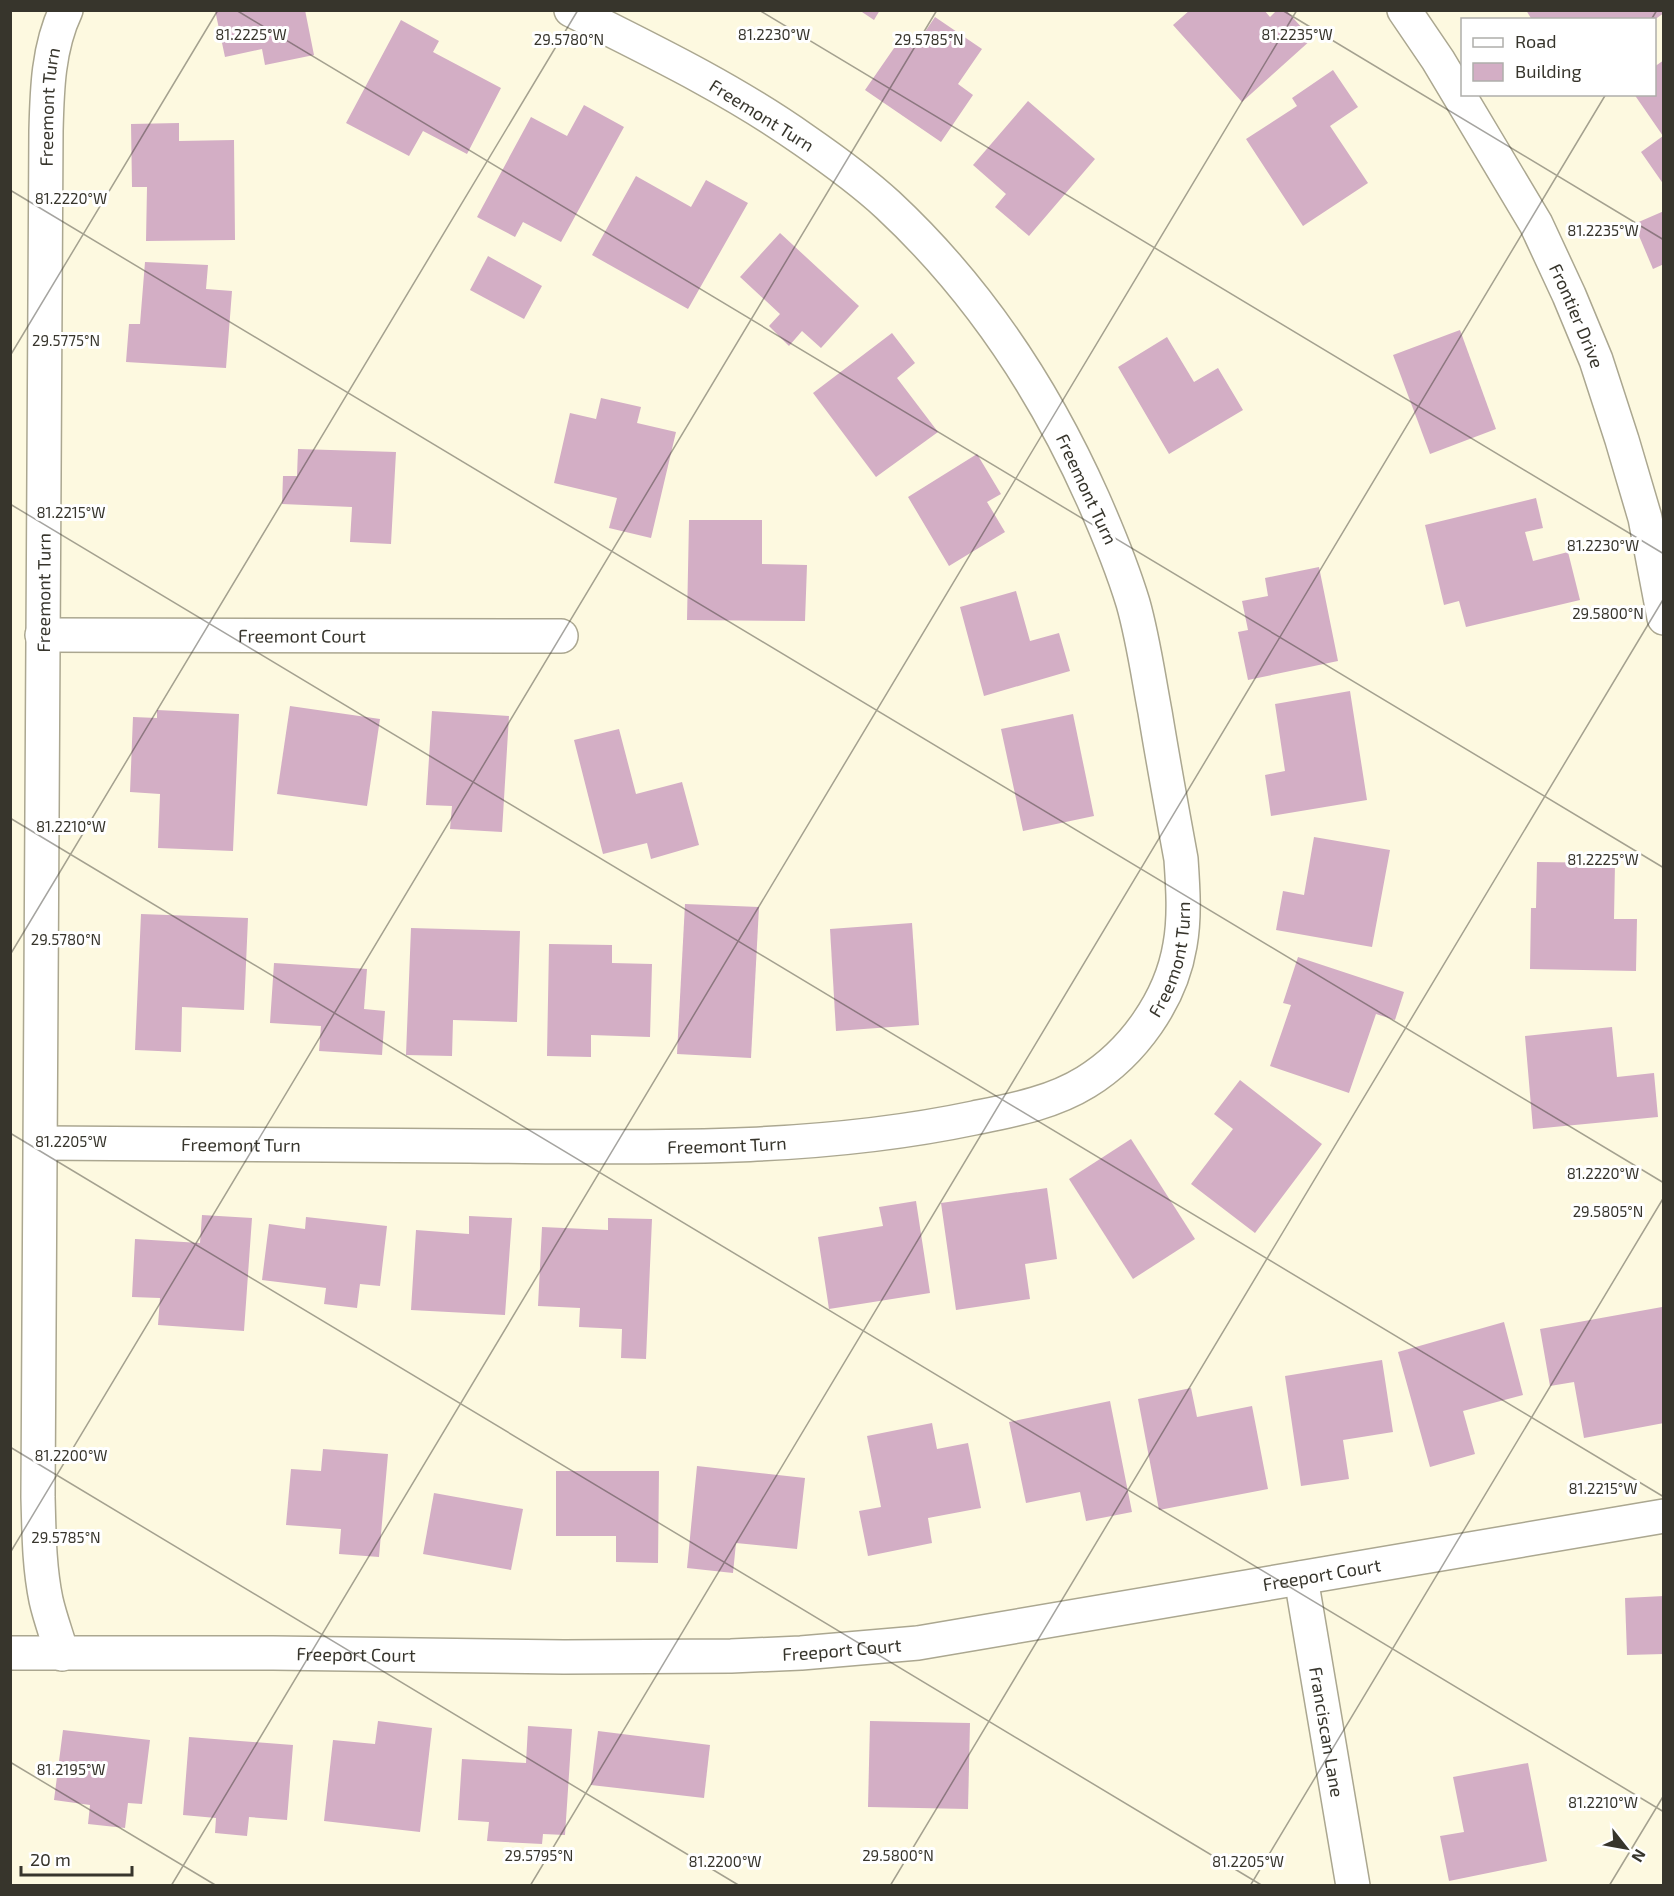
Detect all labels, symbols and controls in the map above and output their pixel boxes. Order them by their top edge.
legend [1461,18,1656,96]
text: 81.2225°W [215,25,287,43]
text: 81.2230°W [738,25,810,43]
text: 81.2235°W [1261,25,1333,43]
text: 29.5780°N [534,30,604,48]
text: 29.5785°N [894,30,964,48]
text: Road [1515,30,1556,52]
street label: Freemont Turn [35,45,64,167]
text: Building [1515,60,1582,82]
street label: Freemont Turn [706,74,818,156]
text: 81.2220°W [35,189,107,207]
text: 81.2235°W [1567,221,1639,239]
street label: Frontier Drive [1545,260,1609,371]
text: 29.5775°N [32,331,100,349]
street label: Freemont Turn [1052,430,1122,548]
text: 81.2215°W [36,503,106,521]
street label: Freemont Turn [32,533,55,653]
text: 81.2230°W [1567,536,1639,554]
text: 29.5800°N [1572,604,1644,622]
street label: Freemont Court [238,624,366,647]
text: 81.2210°W [36,817,106,835]
text: 81.2225°W [1567,850,1639,868]
street label: Freemont Turn [1143,901,1194,1021]
text: 29.5780°N [31,930,101,948]
street label: Freemont Turn [667,1131,787,1158]
text: 81.2205°W [35,1132,107,1150]
street label: Freemont Turn [181,1133,301,1156]
text: 81.2220°W [1567,1164,1639,1182]
text: 29.5805°N [1573,1202,1643,1220]
text: 81.2200°W [34,1446,108,1464]
text: 81.2215°W [1568,1479,1638,1497]
text: 29.5785°N [31,1528,101,1546]
street label: Freeport Court [1261,1553,1382,1595]
street label: Freeport Court [782,1633,902,1665]
street label: Freeport Court [296,1642,416,1666]
street label: Franciscan Lane [1305,1665,1349,1799]
text: 81.2195°W [36,1760,106,1778]
text: 81.2210°W [1568,1793,1638,1811]
north arrow [1596,1818,1656,1878]
scale bar [21,1839,132,1877]
text: 29.5795°N [505,1846,573,1864]
text: 29.5800°N [862,1846,934,1864]
text: N [1628,1846,1650,1866]
text: 20 m [30,1848,71,1870]
text: 81.2200°W [688,1852,762,1870]
text: 81.2205°W [1212,1852,1284,1870]

